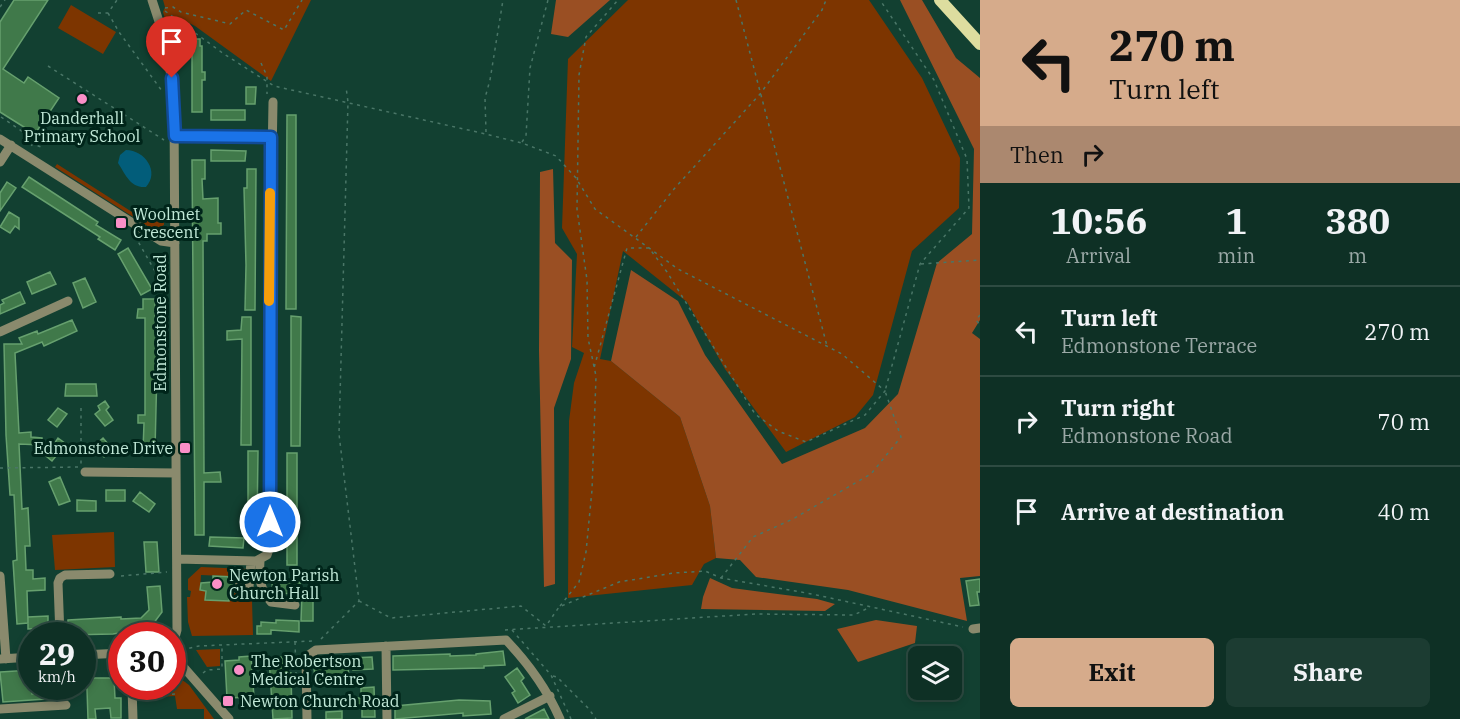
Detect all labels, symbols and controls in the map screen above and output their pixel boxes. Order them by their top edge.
pin [146,16,197,78]
text: 270 m [1109,18,1235,73]
icon: left [1010,24,1088,102]
icon: arrive [155,25,188,58]
text: Turn left [1109,71,1220,106]
marker: Danderhall Primary School [75,92,89,106]
place label: Danderhall Primary School [24,108,140,146]
icon: right [1076,138,1109,171]
text: Then [1010,140,1064,169]
text: 10:56 [1050,197,1147,244]
text: 1 [1225,197,1247,244]
text: 380 [1325,197,1390,244]
place label: Woolmet Crescent [133,204,201,242]
marker: Woolmet Crescent [114,216,128,230]
text: Arrival [1066,242,1131,269]
text: min [1217,242,1255,269]
text: m [1348,242,1367,269]
street label: Edmonstone Road [150,254,170,392]
text: Turn left [1061,303,1157,332]
icon: left [1010,315,1043,348]
text: 270 m [1364,317,1430,346]
text: Edmonstone Terrace [1061,332,1257,359]
text: Turn right [1061,393,1175,422]
icon: right [1010,405,1043,438]
text: 70 m [1378,407,1430,436]
text: Edmonstone Road [1061,422,1233,449]
place label: Edmonstone Drive [33,438,173,458]
marker: Edmonstone Drive [178,441,192,455]
position arrow [238,490,302,554]
icon: arrive [1010,495,1043,528]
text: Arrive at destination [1061,497,1284,526]
text: 40 m [1378,497,1430,526]
place label: Newton Parish Church Hall [229,565,339,603]
marker: Newton Parish Church Hall [210,577,224,591]
speed limit sign: 30 [108,622,186,700]
text: 29 [39,634,75,673]
button: Exit [1010,638,1214,707]
button: Share [1226,638,1430,707]
map controls [908,646,962,700]
button: layers [908,646,962,700]
place label: The Robertson Medical Centre [251,651,364,689]
marker: The Robertson Medical Centre [232,663,246,677]
text: km/h [38,667,76,686]
place label: Newton Church Road [240,691,400,711]
marker: Newton Church Road [221,694,235,708]

